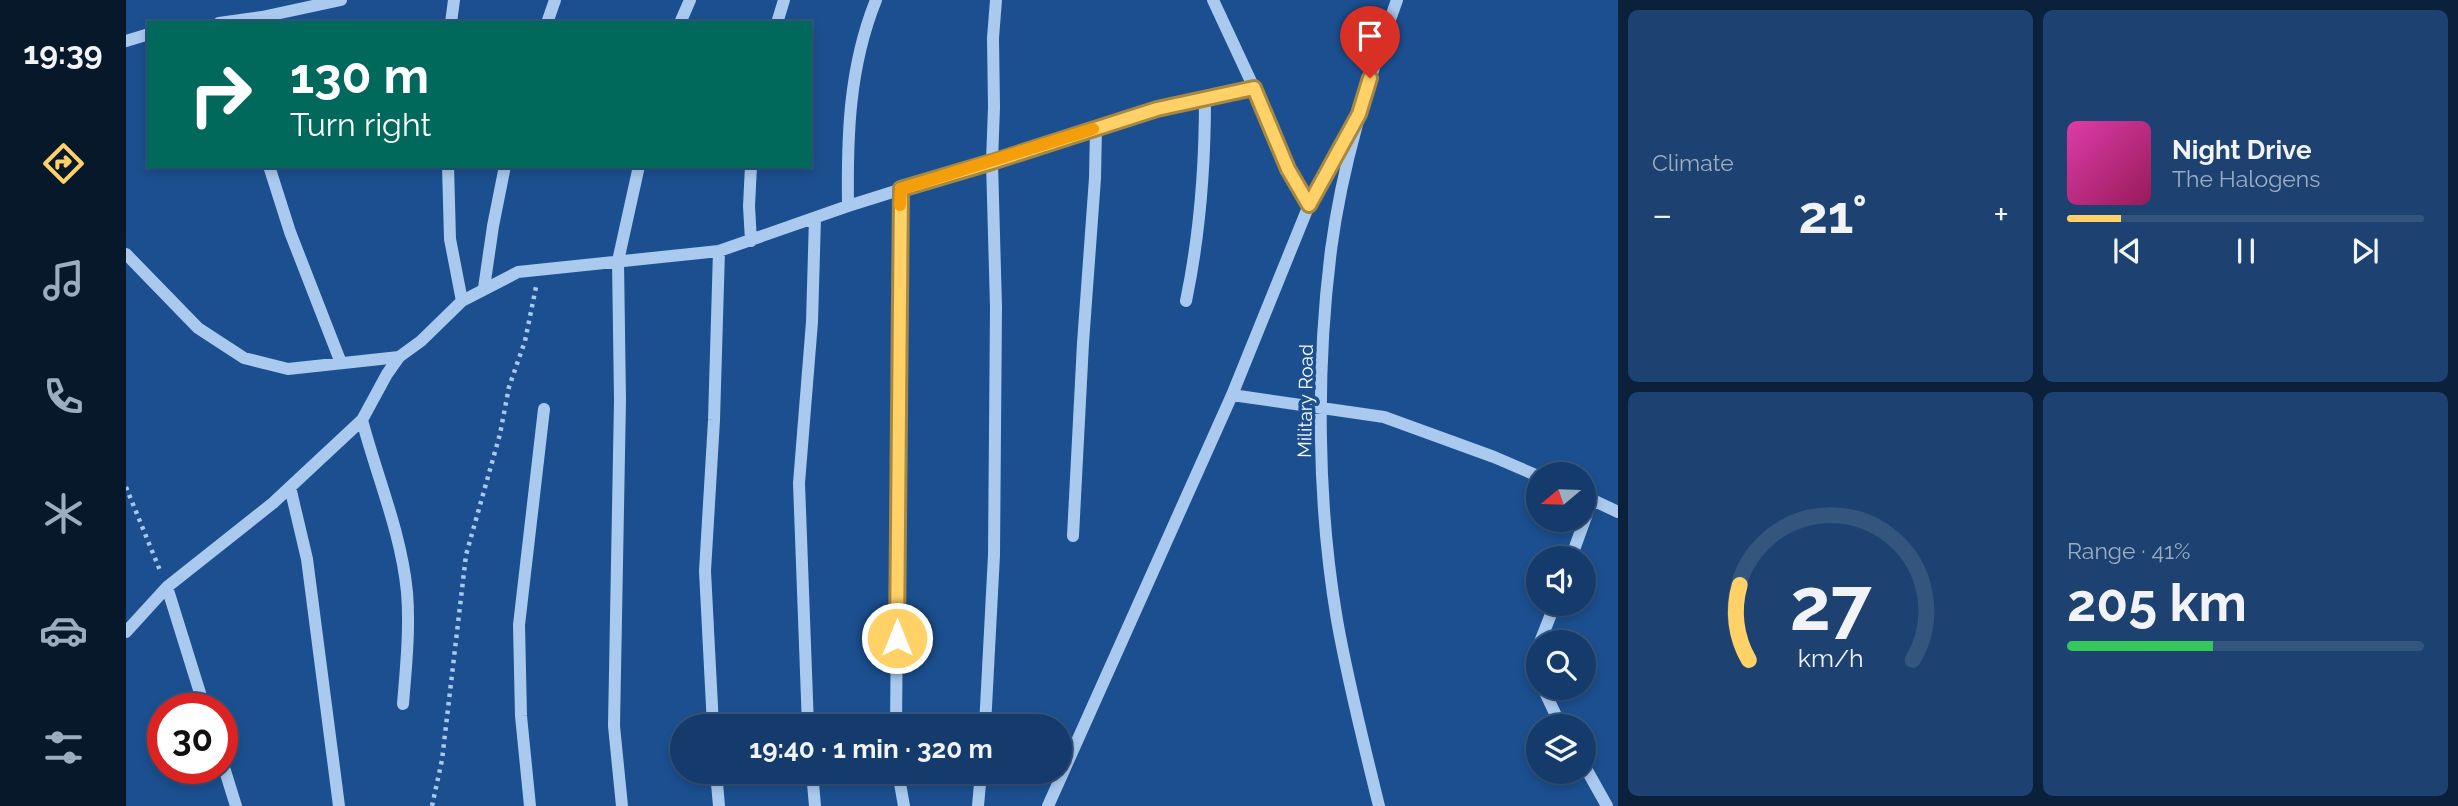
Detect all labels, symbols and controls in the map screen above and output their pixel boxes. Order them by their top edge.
pin [1340,6,1400,78]
icon: arrive [1351,17,1389,55]
text: 19:39 [23,34,103,71]
text: 130 m [290,47,429,104]
icon: right [175,49,266,140]
text: Turn right [290,106,431,143]
text: Night Drive [2172,135,2311,165]
icon: directions [39,139,88,188]
text: Climate [1652,149,1734,176]
text: The Halogens [2172,165,2320,192]
text: 21° [1799,184,1867,245]
text: − [1652,192,1672,237]
text: + [1993,192,2009,237]
icon: previous [2108,232,2146,270]
icon: pause [2227,232,2265,270]
icon: next [2346,232,2384,270]
icon: music [39,256,88,305]
street label: Military Road [1293,344,1317,458]
icon: phone [39,372,88,421]
north arrow [1526,462,1596,532]
map controls [1526,462,1596,784]
icon: climate [39,489,88,538]
text: Range · 41% [2067,537,2190,564]
button: sound [1526,546,1596,616]
text: 27 [1790,562,1872,647]
text: 205 km [2067,572,2247,633]
position arrow [860,601,934,675]
icon: car [39,606,88,655]
button: search [1526,630,1596,700]
text: km/h [1798,643,1863,673]
speed limit sign: 30 [147,693,238,784]
button: layers [1526,714,1596,784]
icon: filters [39,723,88,772]
text: 19:40 · 1 min · 320 m [749,734,993,764]

